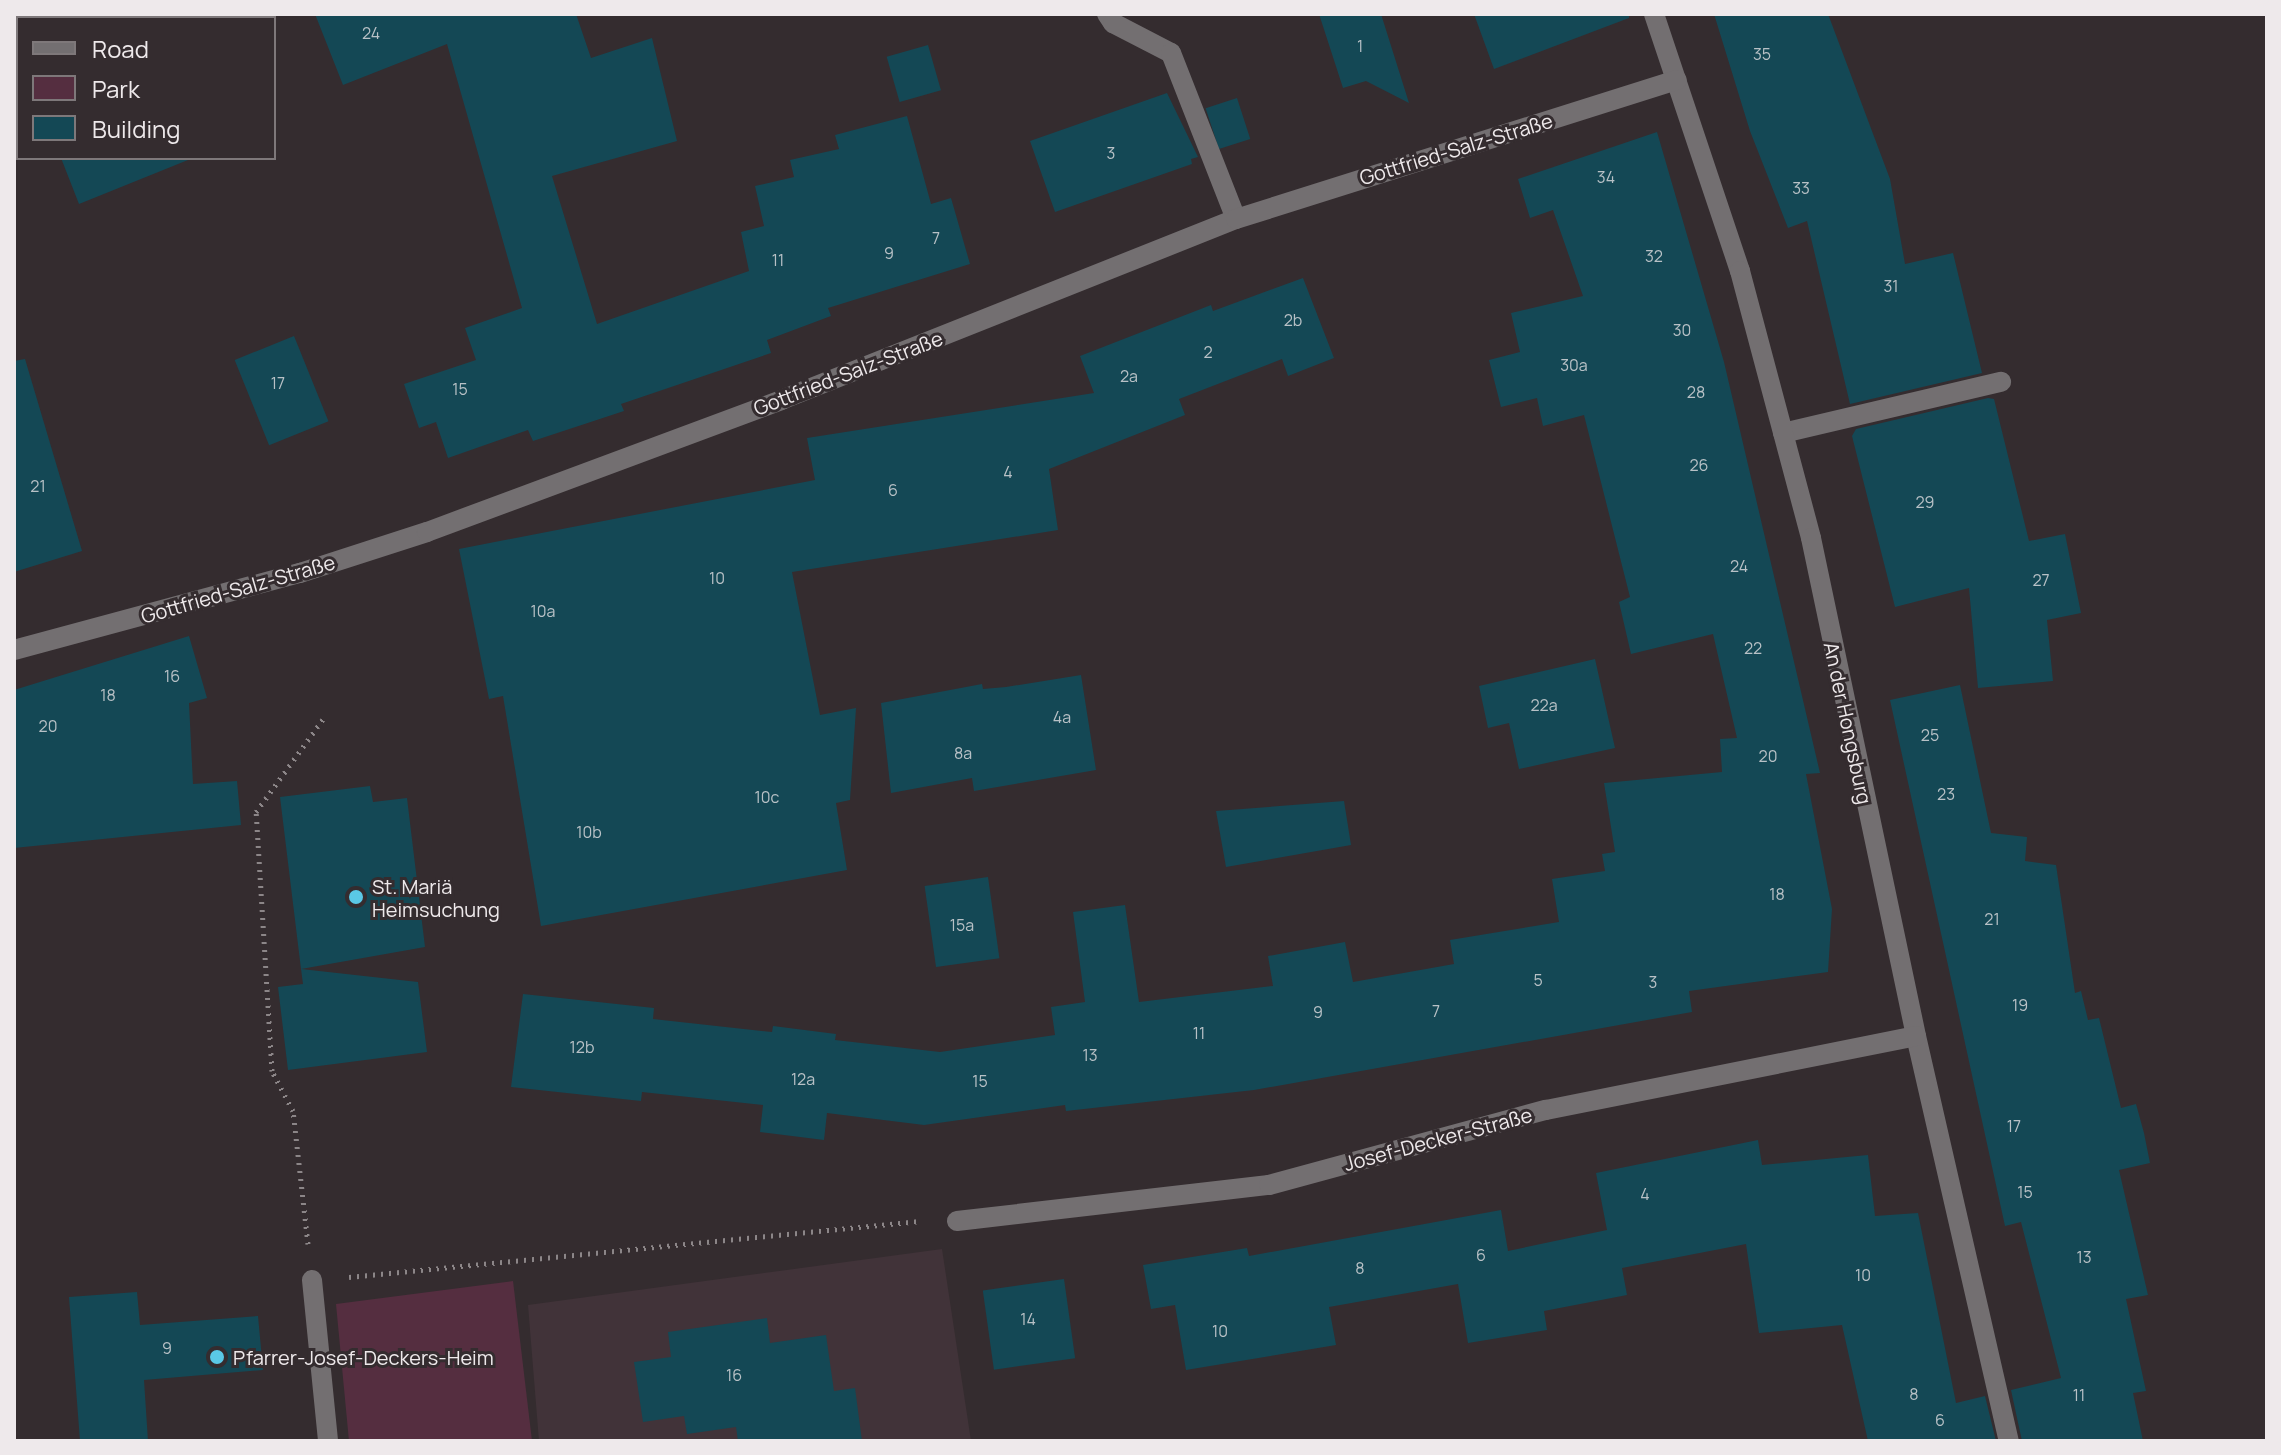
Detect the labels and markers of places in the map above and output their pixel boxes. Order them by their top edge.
place label: St. Mariä Heimsuchung [372,874,500,921]
marker: St. Mariä Heimsuchung [347,888,365,906]
place label: Pfarrer-Josef-Deckers-Heim [233,1345,494,1369]
marker: Pfarrer-Josef-Deckers-Heim [208,1348,226,1366]

